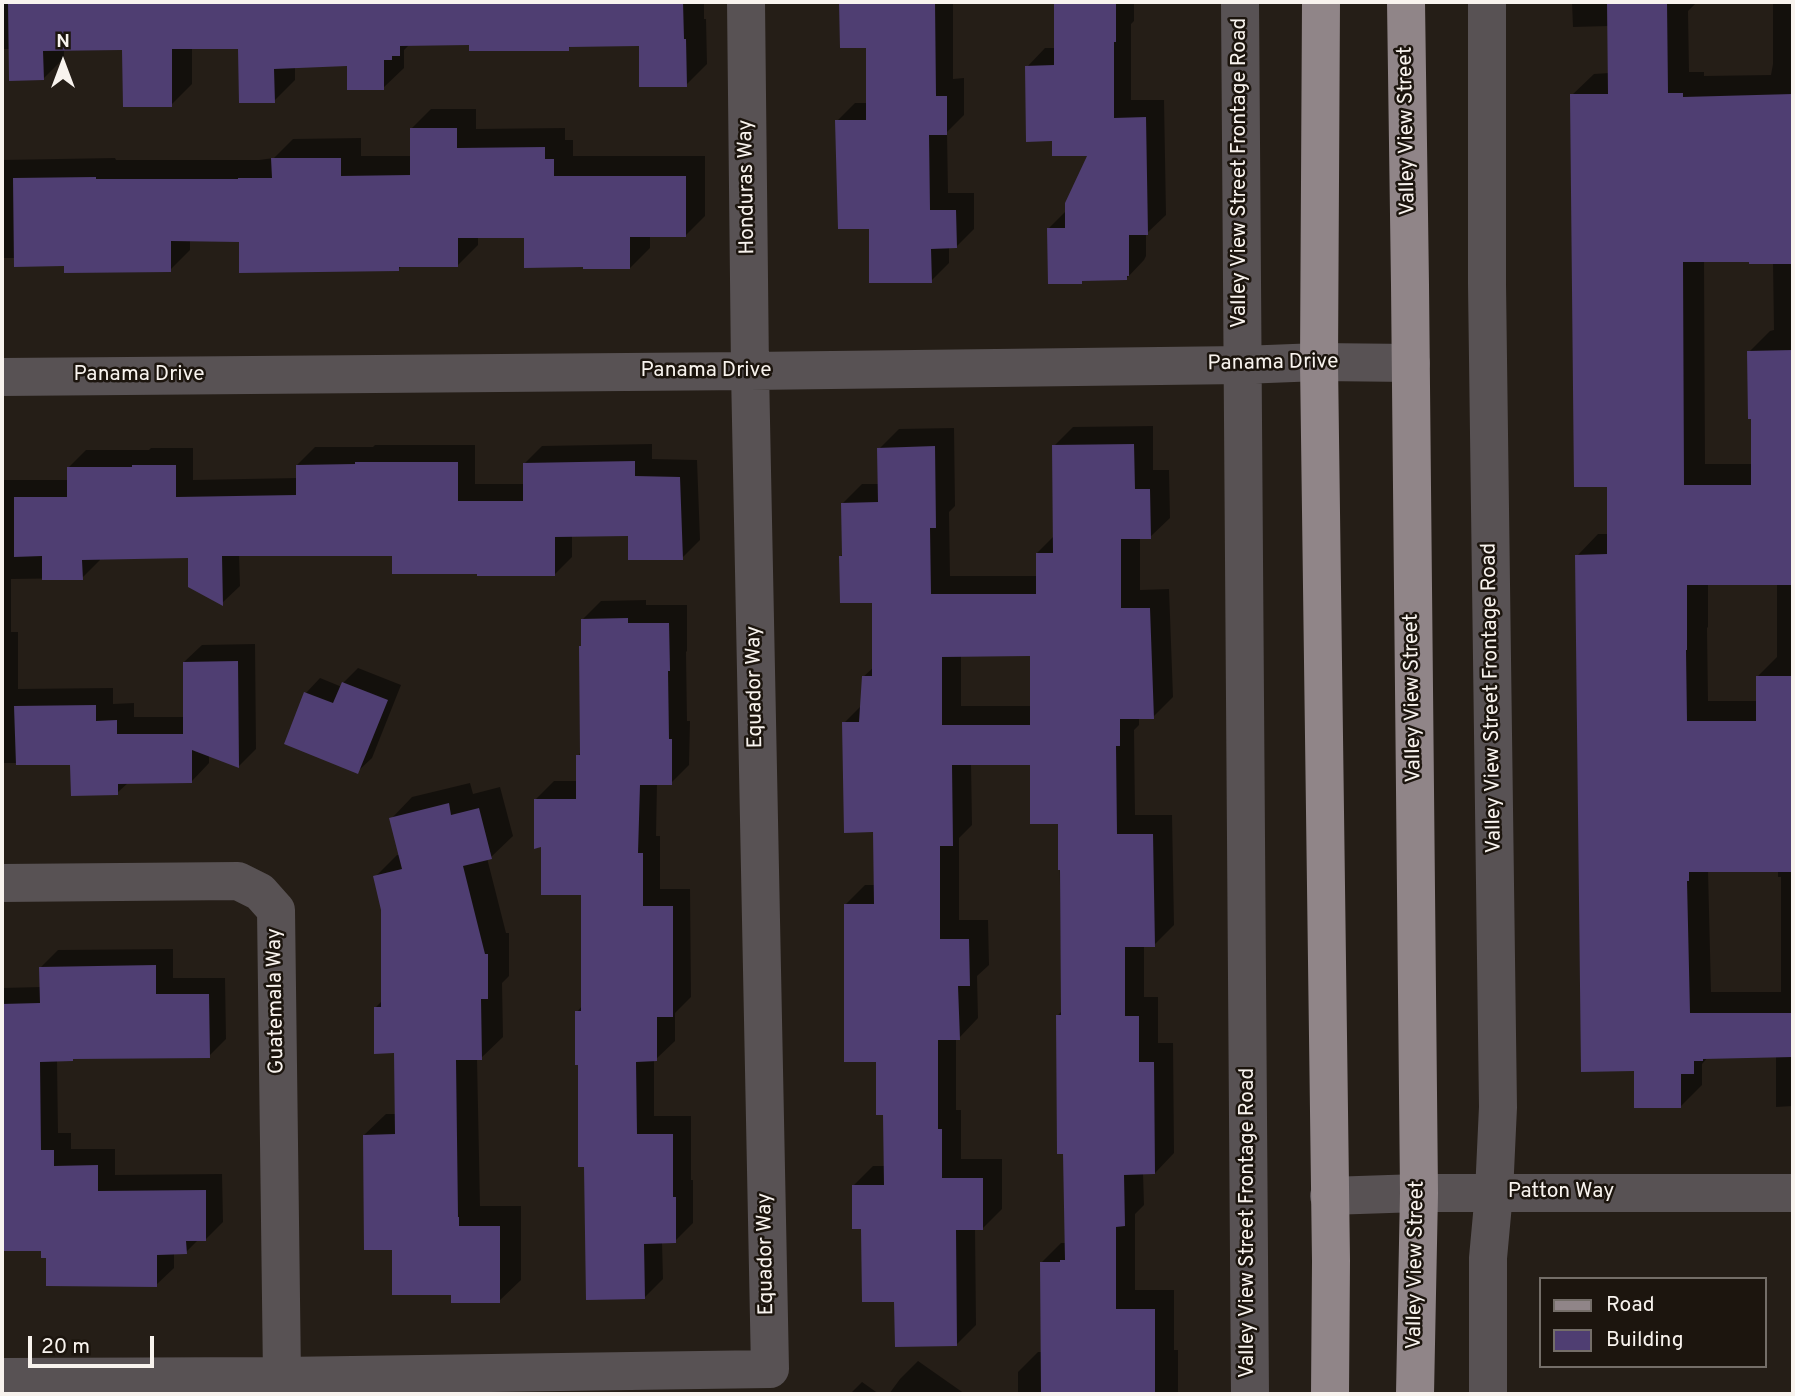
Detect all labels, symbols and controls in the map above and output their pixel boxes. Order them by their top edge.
street label: Valley View Street Frontage Road [1228,18,1254,328]
north arrow [28,28,98,98]
text: N [56,30,70,54]
street label: Valley View Street [1394,46,1422,216]
street label: Honduras Way [734,119,762,255]
street label: Panama Drive [1207,350,1339,378]
street label: Panama Drive [641,359,771,385]
street label: Panama Drive [74,363,204,389]
street label: Valley View Street Frontage Road [1478,542,1508,854]
street label: Valley View Street [1400,613,1428,783]
street label: Equador Way [742,625,770,749]
street label: Guatemala Way [263,928,291,1074]
street label: Valley View Street Frontage Road [1236,1068,1262,1378]
street label: Valley View Street [1403,1180,1431,1350]
street label: Patton Way [1508,1180,1614,1206]
street label: Equador Way [753,1192,781,1316]
legend [1540,1277,1767,1368]
text: Road [1606,1292,1655,1319]
scale bar [32,1322,158,1366]
text: Building [1606,1327,1684,1354]
text: 20 m [41,1334,90,1361]

